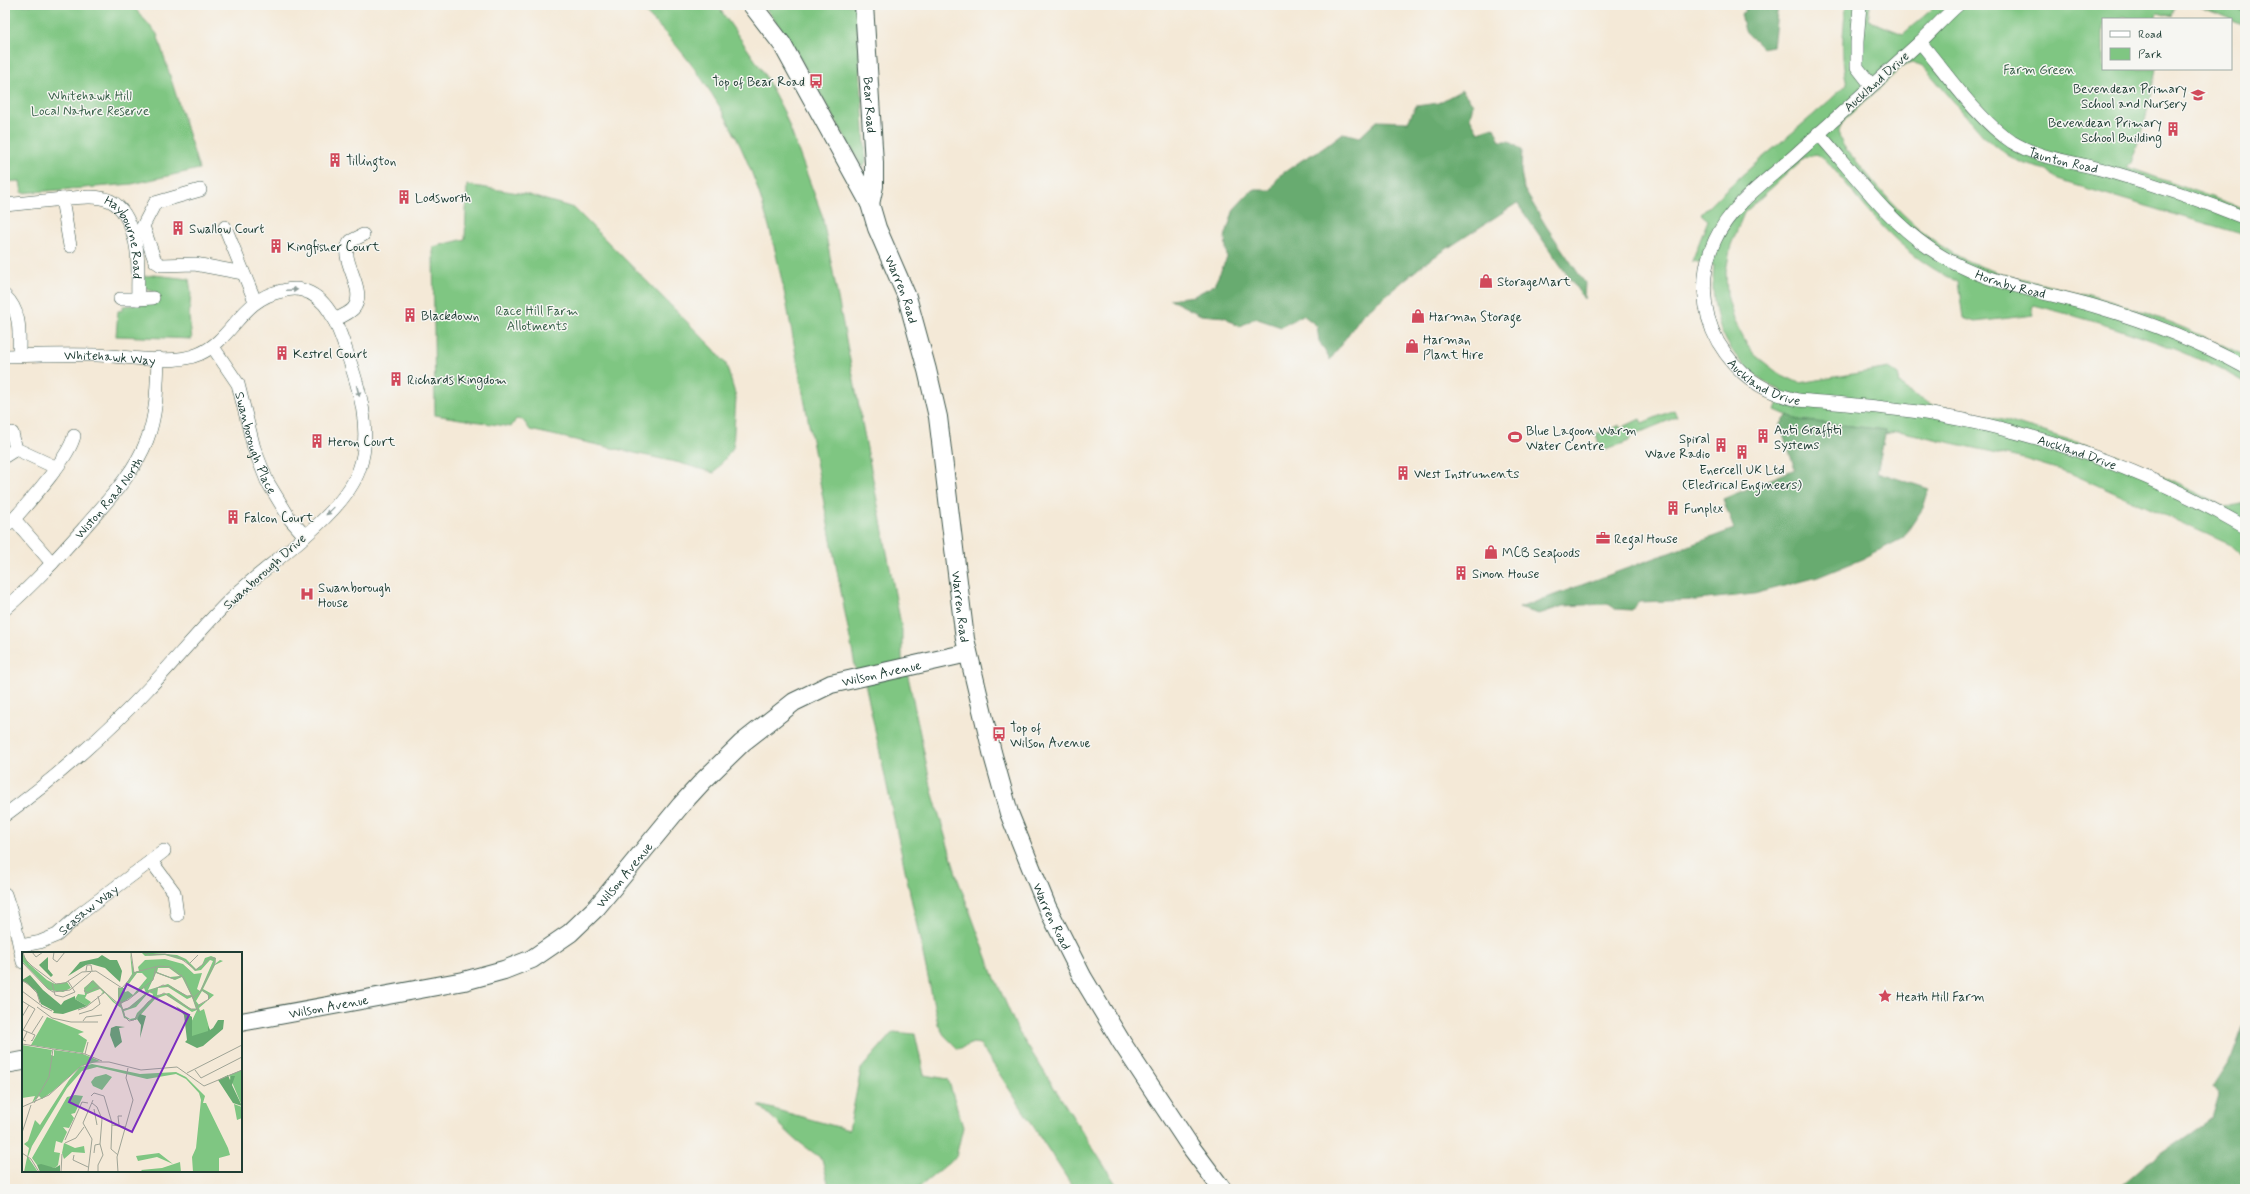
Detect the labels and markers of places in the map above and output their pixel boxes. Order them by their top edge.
bus stop icon: Top of Bear Road [808,73,824,89]
place label: Top of Bear Road [712,74,805,91]
place label: Bevendean Primary School and Nursery [2073,81,2187,113]
school or university icon: Bevendean Primary School and Nursery [2190,87,2206,103]
place label: Bevendean Primary School Building [2048,115,2162,148]
building icon: Bevendean Primary School Building [2165,121,2181,137]
building icon: Tillington [327,152,343,168]
place label: Tillington [346,153,396,172]
building icon: Lodsworth [396,189,412,205]
place label: Lodsworth [415,190,471,207]
building icon: Swallow Court [170,220,186,236]
place label: Swallow Court [189,221,264,238]
building icon: Kingfisher Court [268,238,284,254]
place label: Kingfisher Court [287,239,380,257]
shop icon: StorageMart [1478,273,1494,289]
place label: StorageMart [1497,274,1571,291]
building icon: Blackdown [402,307,418,323]
place label: Blackdown [421,308,479,325]
shop icon: Harman Storage [1410,308,1426,324]
place label: Harman Storage [1429,309,1522,328]
place label: Harman Plant Hire [1423,332,1484,364]
shop icon: Harman Plant Hire [1404,338,1420,354]
building icon: Kestrel Court [274,345,290,361]
place label: Kestrel Court [293,346,367,363]
building icon: Richards Kingdom [388,371,404,387]
place label: Richards Kingdom [407,372,507,390]
place label: Anti Graffiti Systems [1774,422,1841,454]
place label: Blue Lagoon Warm Water Centre [1526,423,1637,455]
building icon: Anti Graffiti Systems [1755,428,1771,444]
sports icon: Blue Lagoon Warm Water Centre [1507,429,1523,445]
place label: Spiral Wave Radio [1645,431,1710,463]
building icon: Heron Court [309,433,325,449]
place label: Heron Court [328,434,395,451]
building icon: Spiral Wave Radio [1713,437,1729,453]
building icon: Enercell UK Ltd (Electrical Engineers) [1734,444,1750,460]
place label: Enercell UK Ltd (Electrical Engineers) [1682,462,1802,496]
building icon: West Instruments [1395,465,1411,481]
place label: West Instruments [1414,466,1519,483]
building icon: Funplex [1665,500,1681,516]
place label: Funplex [1684,501,1724,518]
building icon: Falcon Court [225,509,241,525]
place label: Falcon Court [244,510,314,527]
office icon: Regal House [1595,530,1611,546]
place label: Regal House [1614,531,1678,550]
shop icon: MCB Seafoods [1483,544,1499,560]
place label: MCB Seafoods [1502,545,1580,564]
building icon: Sinon House [1453,565,1469,581]
place label: Sinon House [1472,566,1539,583]
place label: Swanborough House [318,580,391,612]
hospital icon: Swanborough House [299,586,315,602]
place label: Top of Wilson Avenue [1010,720,1091,752]
bus stop icon: Top of Wilson Avenue [991,726,1007,742]
place icon: Heath Hill Farm [1877,988,1893,1004]
place label: Heath Hill Farm [1896,989,1985,1006]

